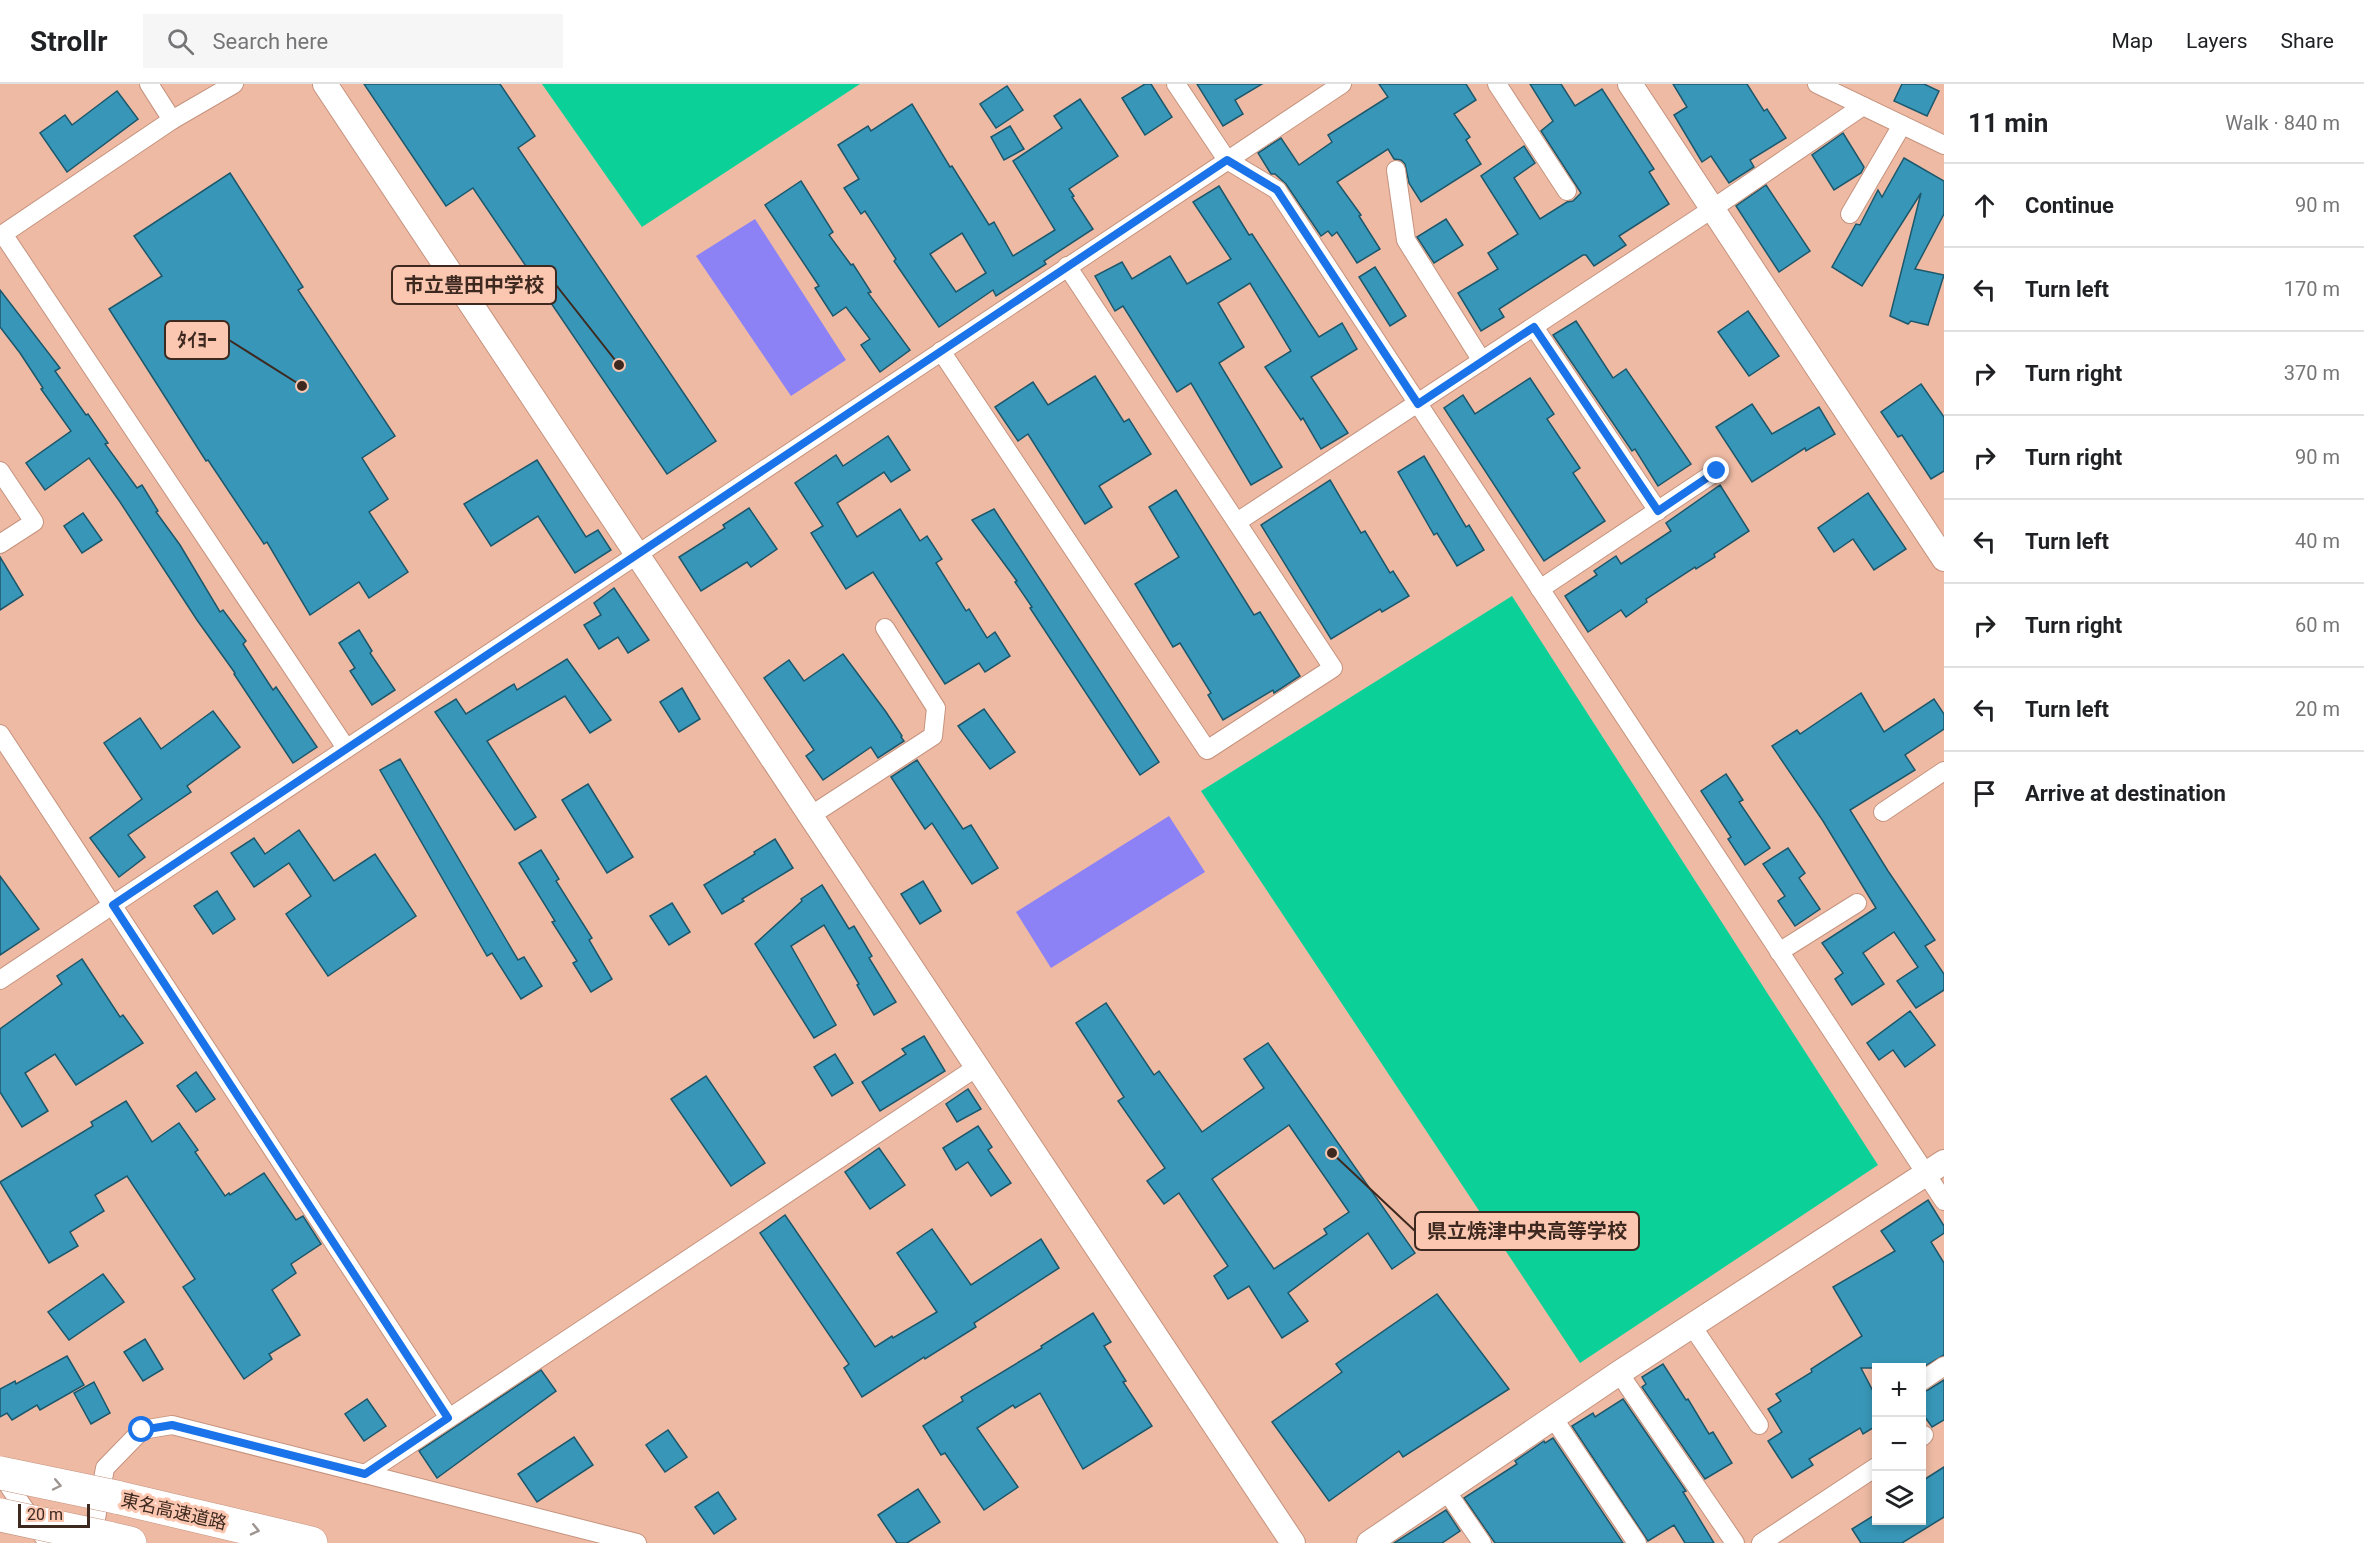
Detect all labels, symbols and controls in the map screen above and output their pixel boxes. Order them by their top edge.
search box [143,14,563,68]
text: Strollr [30,25,107,58]
icon: search [164,25,197,58]
text: Search here [212,29,328,54]
text: Map [2111,29,2153,53]
text: Layers [2186,29,2247,53]
text: Share [2280,29,2334,53]
text: 11 min [1968,108,2048,138]
text: Walk · 840 m [2225,111,2340,135]
icon: ahead [1968,189,2001,222]
text: Continue [2025,193,2114,218]
text: 90 m [2295,193,2340,217]
callout: 市立豊田中学校 [392,266,556,304]
text: 市立豊田中学校 [404,273,544,297]
icon: left [1968,273,2001,306]
text: Turn left [2025,277,2109,302]
text: 170 m [2284,277,2340,301]
callout: ﾀｲﾖｰ [165,321,229,359]
text: ﾀｲﾖｰ [177,328,217,352]
icon: right [1968,357,2001,390]
text: Turn right [2025,361,2122,386]
text: 370 m [2284,361,2340,385]
icon: right [1968,441,2001,474]
text: Turn right [2025,445,2122,470]
text: 90 m [2295,445,2340,469]
route end [1703,457,1729,483]
icon: left [1968,525,2001,558]
text: Turn left [2025,529,2109,554]
text: 40 m [2295,529,2340,553]
icon: right [1968,609,2001,642]
text: Turn right [2025,613,2122,638]
text: 60 m [2295,613,2340,637]
icon: left [1968,693,2001,726]
text: Turn left [2025,697,2109,722]
text: 20 m [2295,697,2340,721]
icon: arrive [1968,777,2001,810]
text: Arrive at destination [2025,781,2226,806]
callout: 県立焼津中央高等学校 [1415,1212,1639,1250]
text: 県立焼津中央高等学校 [1427,1219,1627,1243]
map controls [1872,1363,1926,1525]
button: + [1872,1363,1926,1417]
route start [128,1416,154,1442]
button: − [1872,1417,1926,1471]
button: layers [1872,1471,1926,1525]
one-way arrow [52,1478,62,1491]
street label: 東名高速道路 [119,1489,229,1533]
scale bar [18,1501,90,1528]
text: 20 m [27,1505,63,1524]
one-way arrow [250,1522,260,1535]

